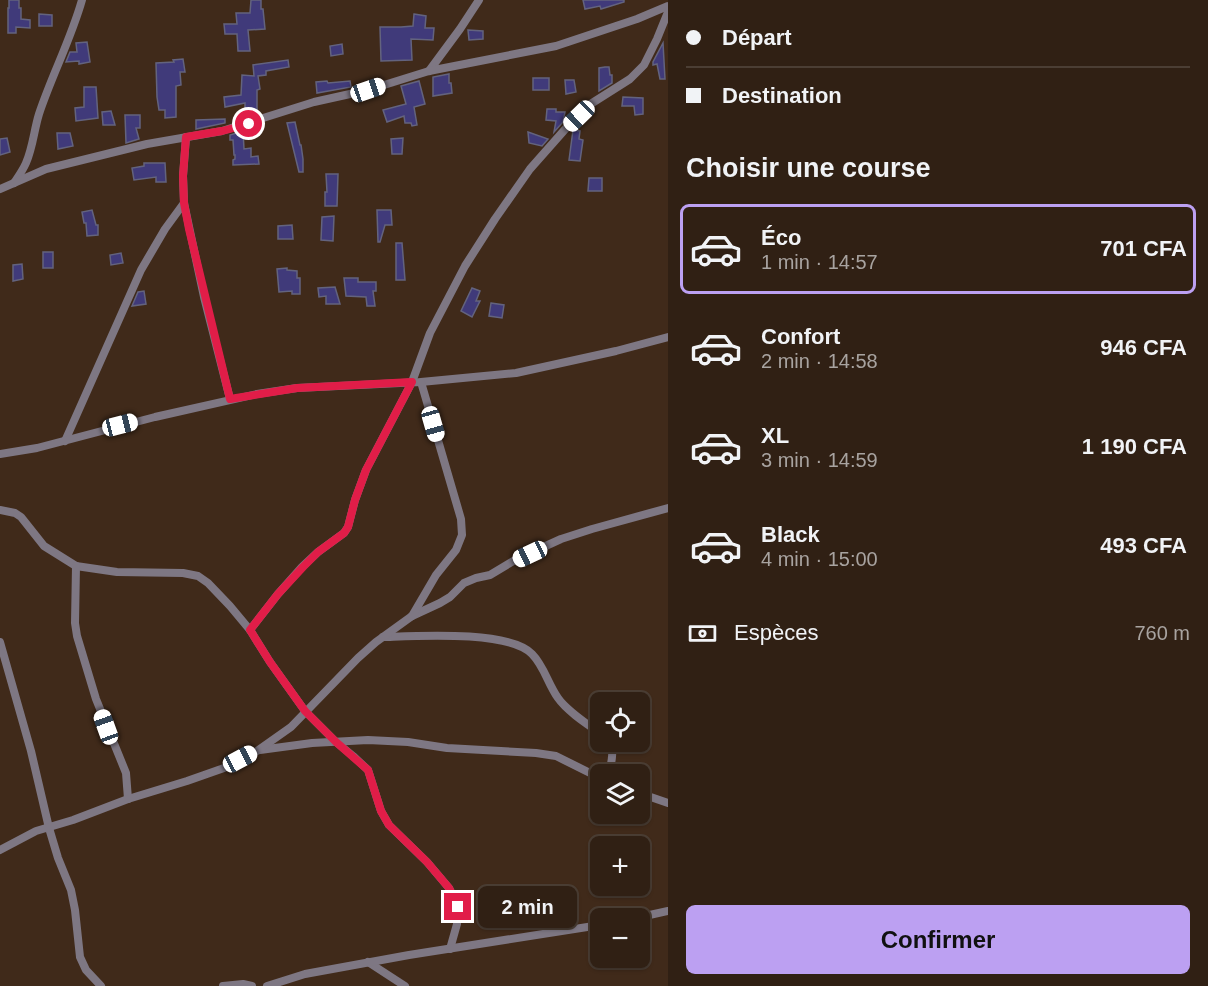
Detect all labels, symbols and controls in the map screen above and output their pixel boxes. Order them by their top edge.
text: Départ [722,25,792,50]
car [348,76,388,104]
text: Destination [722,83,842,108]
car [560,97,598,135]
route start [235,110,262,137]
text: Choisir une course [686,153,931,183]
icon: car [689,222,743,276]
text: Éco [761,225,801,250]
text: 701 CFA [1100,236,1187,261]
text: 1 min · 14:57 [761,251,878,273]
icon: car [689,321,743,375]
text: Confort [761,324,840,349]
text: 946 CFA [1100,335,1187,360]
text: 2 min · 14:58 [761,350,878,372]
car [419,404,447,444]
car [100,412,140,438]
icon: car [689,420,743,474]
text: XL [761,423,789,448]
text: 1 190 CFA [1082,434,1187,459]
text: 3 min · 14:59 [761,449,878,471]
icon: car [689,519,743,573]
text: Black [761,522,820,547]
text: 493 CFA [1100,533,1187,558]
car [510,538,550,570]
text: 4 min · 15:00 [761,548,878,570]
icon: cash [686,617,719,650]
text: Espèces [734,620,818,645]
text: 760 m [1134,622,1190,644]
map controls [590,692,650,968]
button: locate [590,692,650,752]
car [91,707,121,747]
car [220,743,260,775]
button: layers [590,764,650,824]
button: + [590,836,650,896]
callout: 2 min [479,886,578,928]
route end [444,893,471,920]
text: 2 min [501,896,554,918]
button: Confirmer [686,905,1190,974]
button: − [590,908,650,968]

